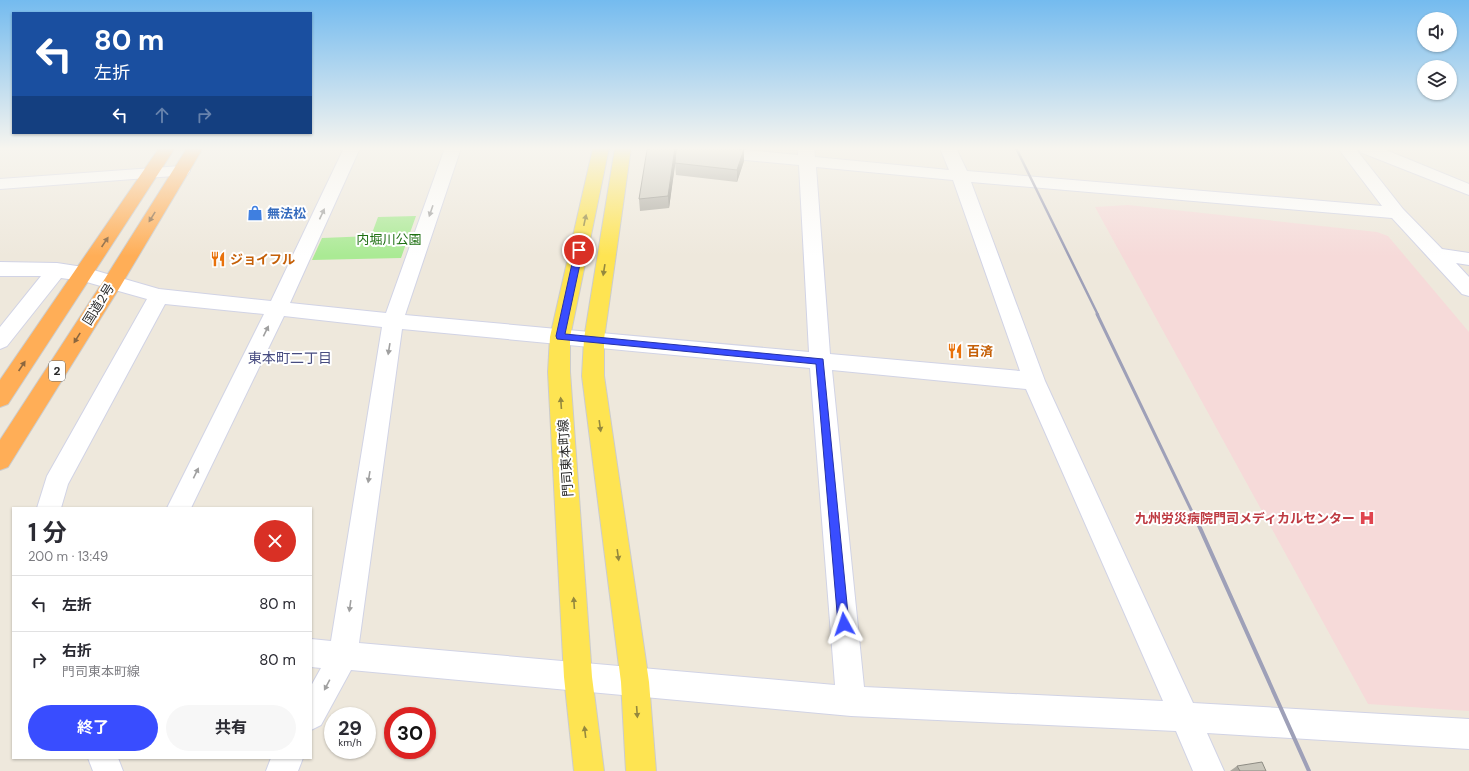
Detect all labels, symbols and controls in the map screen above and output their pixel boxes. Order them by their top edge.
map controls [1417,12,1457,100]
button: sound [1417,12,1457,52]
text: 80 m [94,22,164,59]
icon: left [28,28,80,80]
button: layers [1417,60,1457,100]
text: 左折 [94,61,130,85]
icon: left [109,104,131,126]
icon: ahead [151,104,173,126]
icon: right [193,104,215,126]
shop icon: 無法松 [246,204,264,222]
place label: 無法松 [267,205,306,222]
one-way arrow [428,206,434,218]
one-way arrow [319,207,325,219]
one-way arrow [149,211,156,223]
one-way arrow [583,214,589,226]
park label: 内堀川公園 [356,231,422,248]
pin [562,233,596,267]
one-way arrow [101,236,109,247]
icon: arrive [568,239,590,261]
restaurant icon: ジョイフル [209,250,227,268]
place label: ジョイフル [230,251,295,268]
one-way arrow [601,264,607,276]
street label: 国道2号 [79,280,118,328]
one-way arrow [263,326,269,337]
one-way arrow [73,333,81,343]
restaurant icon: 百済 [946,342,964,360]
one-way arrow [386,343,392,355]
place label: 百済 [967,343,993,360]
district label: 東本町二丁目 [248,349,332,367]
one-way arrow [18,360,25,372]
road number: 2 [49,361,65,381]
one-way arrow [558,397,565,409]
street label: 門司東本町線 [554,418,577,497]
one-way arrow [597,420,603,432]
one-way arrow [193,467,199,479]
one-way arrow [366,471,372,483]
hospital icon: 九州労災病院門司メディカルセンター [1358,509,1376,527]
place label: 九州労災病院門司メディカルセンター [1135,510,1355,527]
text: 1 分 [28,517,66,548]
button: close [254,520,296,562]
text: 200 m · 13:49 [28,548,108,565]
one-way arrow [615,549,621,561]
icon: left [28,593,50,615]
text: 80 m [259,594,296,614]
text: 左折 [62,595,92,615]
one-way arrow [570,597,577,609]
one-way arrow [347,600,353,612]
position arrow [823,603,865,645]
text: 右折 [62,641,92,661]
icon: right [28,649,50,671]
text: 80 m [259,650,296,670]
text: 門司東本町線 [62,663,140,680]
one-way arrow [324,680,330,691]
button: 終了 [28,705,158,751]
button: 共有 [166,705,296,751]
one-way arrow [633,706,640,718]
speed limit sign: 30 [384,707,436,759]
text: 29 [338,715,362,741]
one-way arrow [582,726,588,738]
text: km/h [338,736,362,749]

